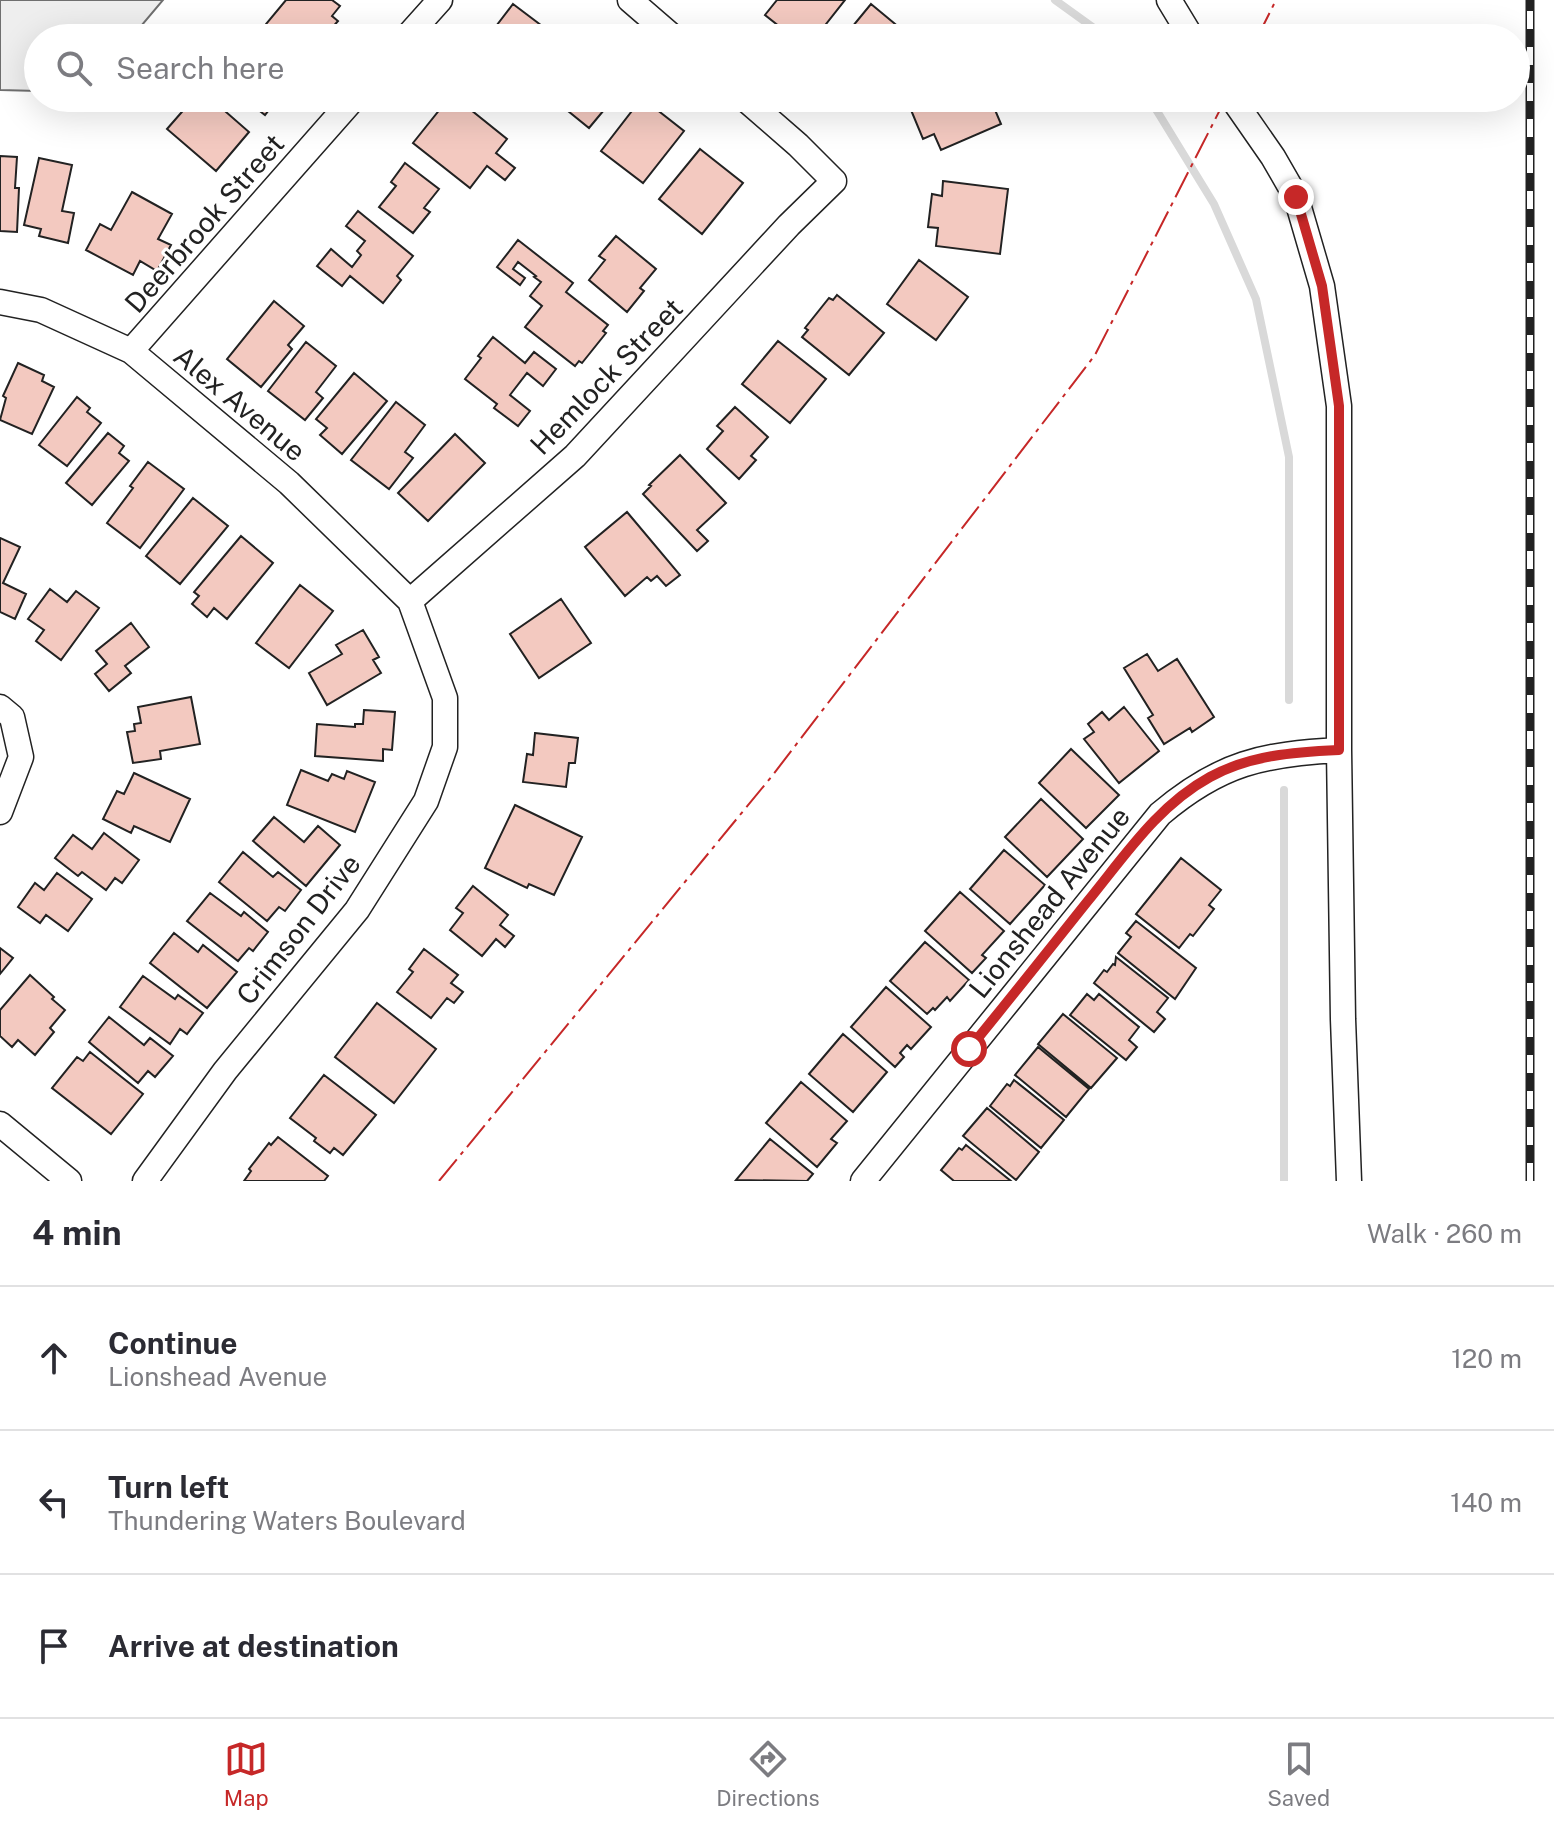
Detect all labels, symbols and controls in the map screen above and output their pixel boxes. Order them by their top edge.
search box [24,24,1530,112]
icon: search [52,46,96,90]
text: Search here [116,50,284,86]
street label: Deerbrook Street [118,127,290,319]
route end [1278,179,1314,215]
street label: Hemlock Street [523,291,689,461]
street label: Alex Avenue [168,339,312,467]
street label: Lionshead Avenue [962,800,1136,1004]
street label: Crimson Drive [229,847,367,1011]
route start [951,1031,987,1067]
text: 4 min [32,1213,122,1253]
text: Walk · 260 m [1367,1218,1522,1249]
text: Continue [108,1325,238,1361]
icon: ahead [32,1336,76,1380]
text: 120 m [1451,1343,1522,1374]
text: Lionshead Avenue [108,1361,327,1392]
text: Turn left [108,1469,229,1505]
icon: left [32,1480,76,1524]
text: 140 m [1450,1487,1522,1518]
text: Thundering Waters Boulevard [108,1505,466,1536]
icon: arrive [32,1624,76,1668]
text: Arrive at destination [108,1628,399,1664]
tab: Map [224,1737,269,1811]
tab: Directions [716,1737,820,1811]
tab: Saved [1267,1737,1330,1811]

